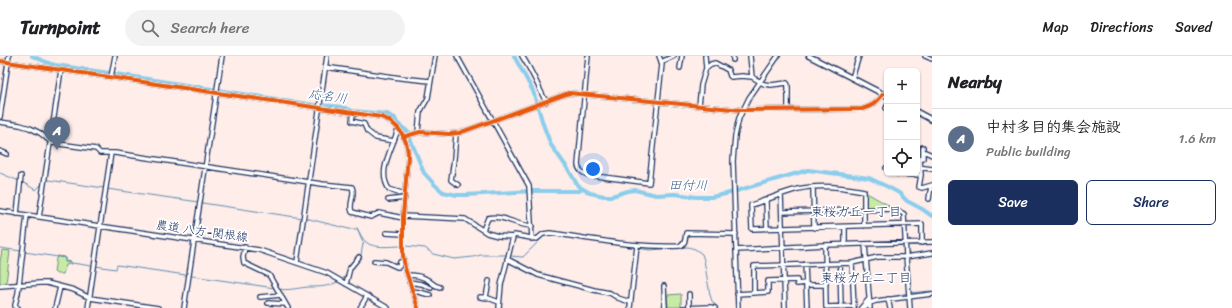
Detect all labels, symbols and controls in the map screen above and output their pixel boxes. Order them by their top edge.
search box [125,10,405,46]
text: Turnpoint [20,11,101,44]
text: Search here [171,15,250,41]
text: Map [1042,15,1068,40]
text: Directions [1090,15,1153,40]
text: Saved [1175,15,1212,40]
icon: search [139,17,161,39]
text: Nearby [948,67,1002,97]
map controls [884,68,920,176]
button: + [884,68,920,104]
water label: 応名川 [307,82,349,110]
button: − [884,104,920,140]
text: 中村多目的集会施設 [986,114,1121,140]
pin: A [44,117,70,150]
text: A [957,127,965,150]
text: 1.6 km [1179,127,1216,150]
button: locate [884,140,920,176]
text: Public building [986,140,1071,163]
your location [583,159,603,179]
water label: 田付川 [668,173,708,197]
button: Save [948,180,1078,225]
button: Share [1086,180,1216,225]
district label: 東桜ガ丘一丁目 [810,200,902,223]
street label: 農道 八方-関根線 [155,214,249,248]
district label: 東桜ガ丘二丁目 [820,266,912,289]

